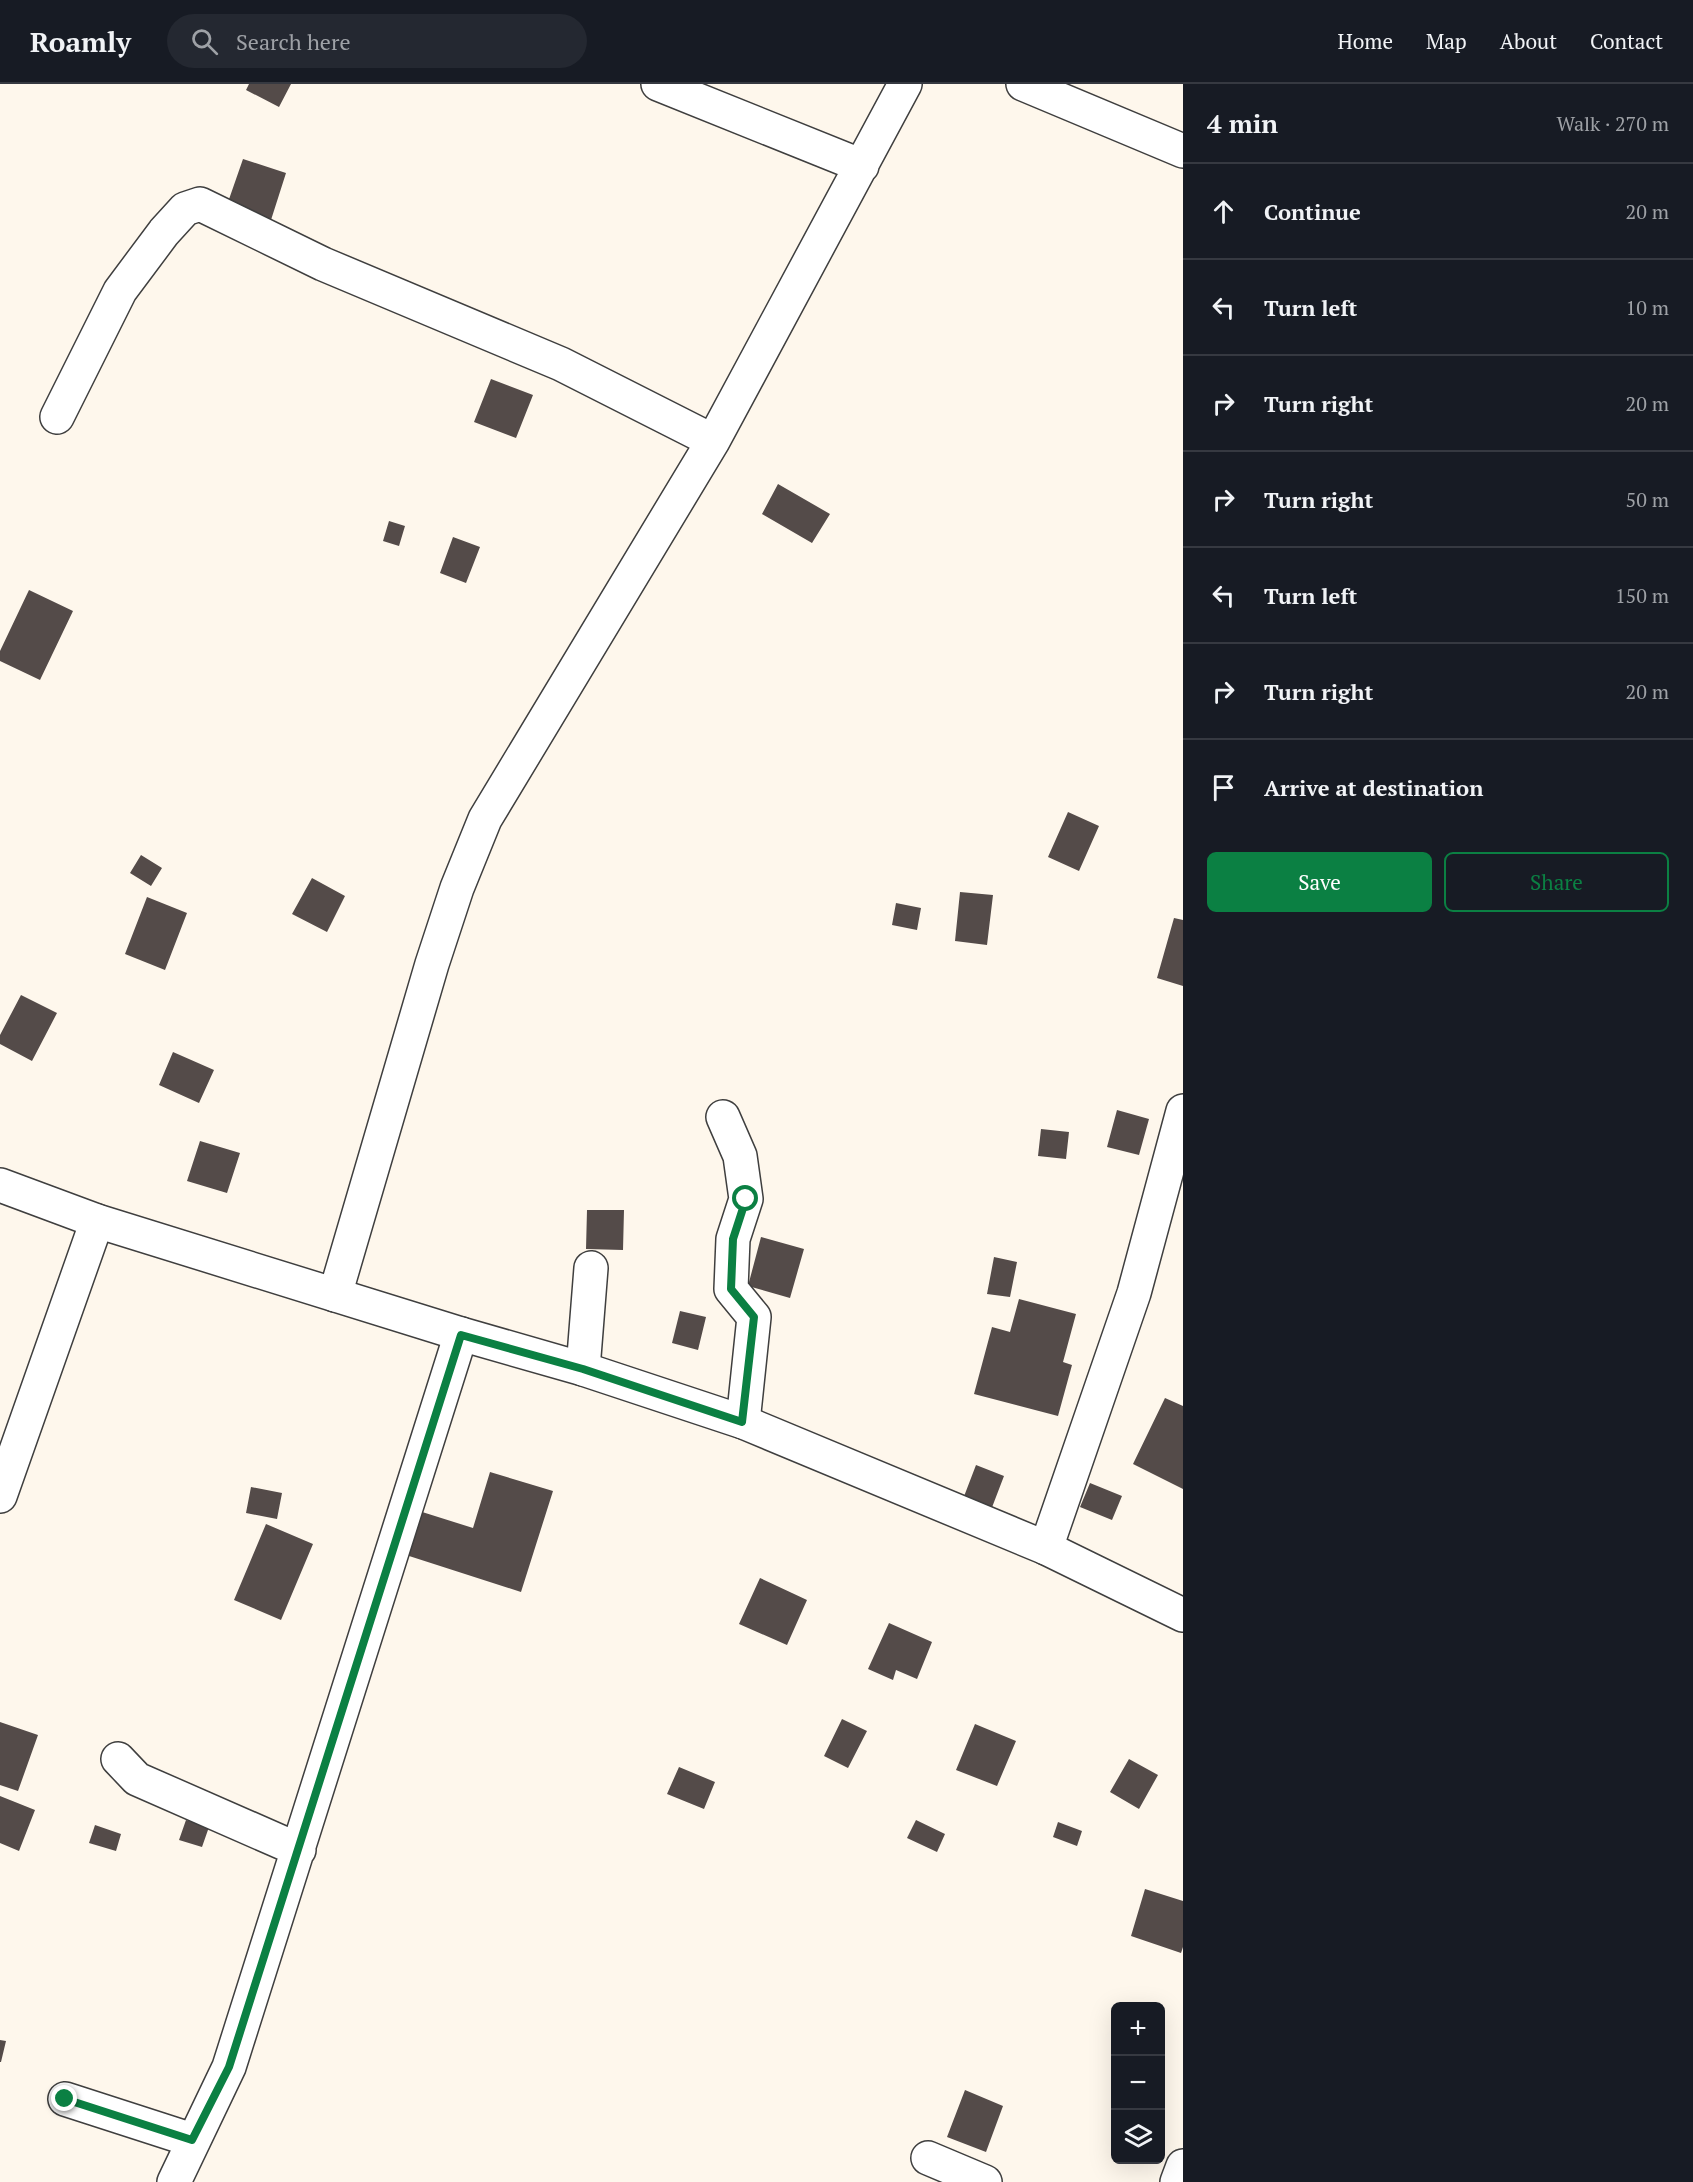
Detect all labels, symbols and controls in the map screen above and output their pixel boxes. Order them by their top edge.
search box [167,14,587,68]
text: Roamly [30,23,131,60]
icon: search [188,25,221,58]
text: Search here [236,27,350,56]
text: Home [1337,27,1393,55]
text: Map [1426,27,1467,55]
text: About [1500,27,1557,55]
text: Contact [1590,27,1663,55]
text: 4 min [1207,106,1278,140]
text: Walk · 270 m [1557,110,1669,137]
icon: ahead [1207,195,1240,228]
text: Continue [1264,197,1361,226]
text: 20 m [1626,198,1669,225]
icon: left [1207,291,1240,324]
text: Turn left [1264,293,1357,322]
text: 10 m [1626,294,1669,321]
icon: right [1207,387,1240,420]
text: Turn right [1264,389,1373,418]
text: 20 m [1626,390,1669,417]
icon: right [1207,483,1240,516]
text: Turn right [1264,485,1373,514]
text: 50 m [1626,486,1669,513]
icon: left [1207,579,1240,612]
text: Turn left [1264,581,1357,610]
text: 150 m [1615,582,1669,609]
icon: right [1207,675,1240,708]
text: Turn right [1264,677,1373,706]
text: 20 m [1626,678,1669,705]
icon: arrive [1207,771,1240,804]
text: Arrive at destination [1264,773,1483,802]
button: Save [1207,852,1432,912]
button: Share [1444,852,1669,912]
route start [732,1185,758,1211]
map controls [1111,2002,1165,2164]
button: + [1111,2002,1165,2056]
button: − [1111,2056,1165,2110]
route end [51,2085,77,2111]
button: layers [1111,2110,1165,2164]

